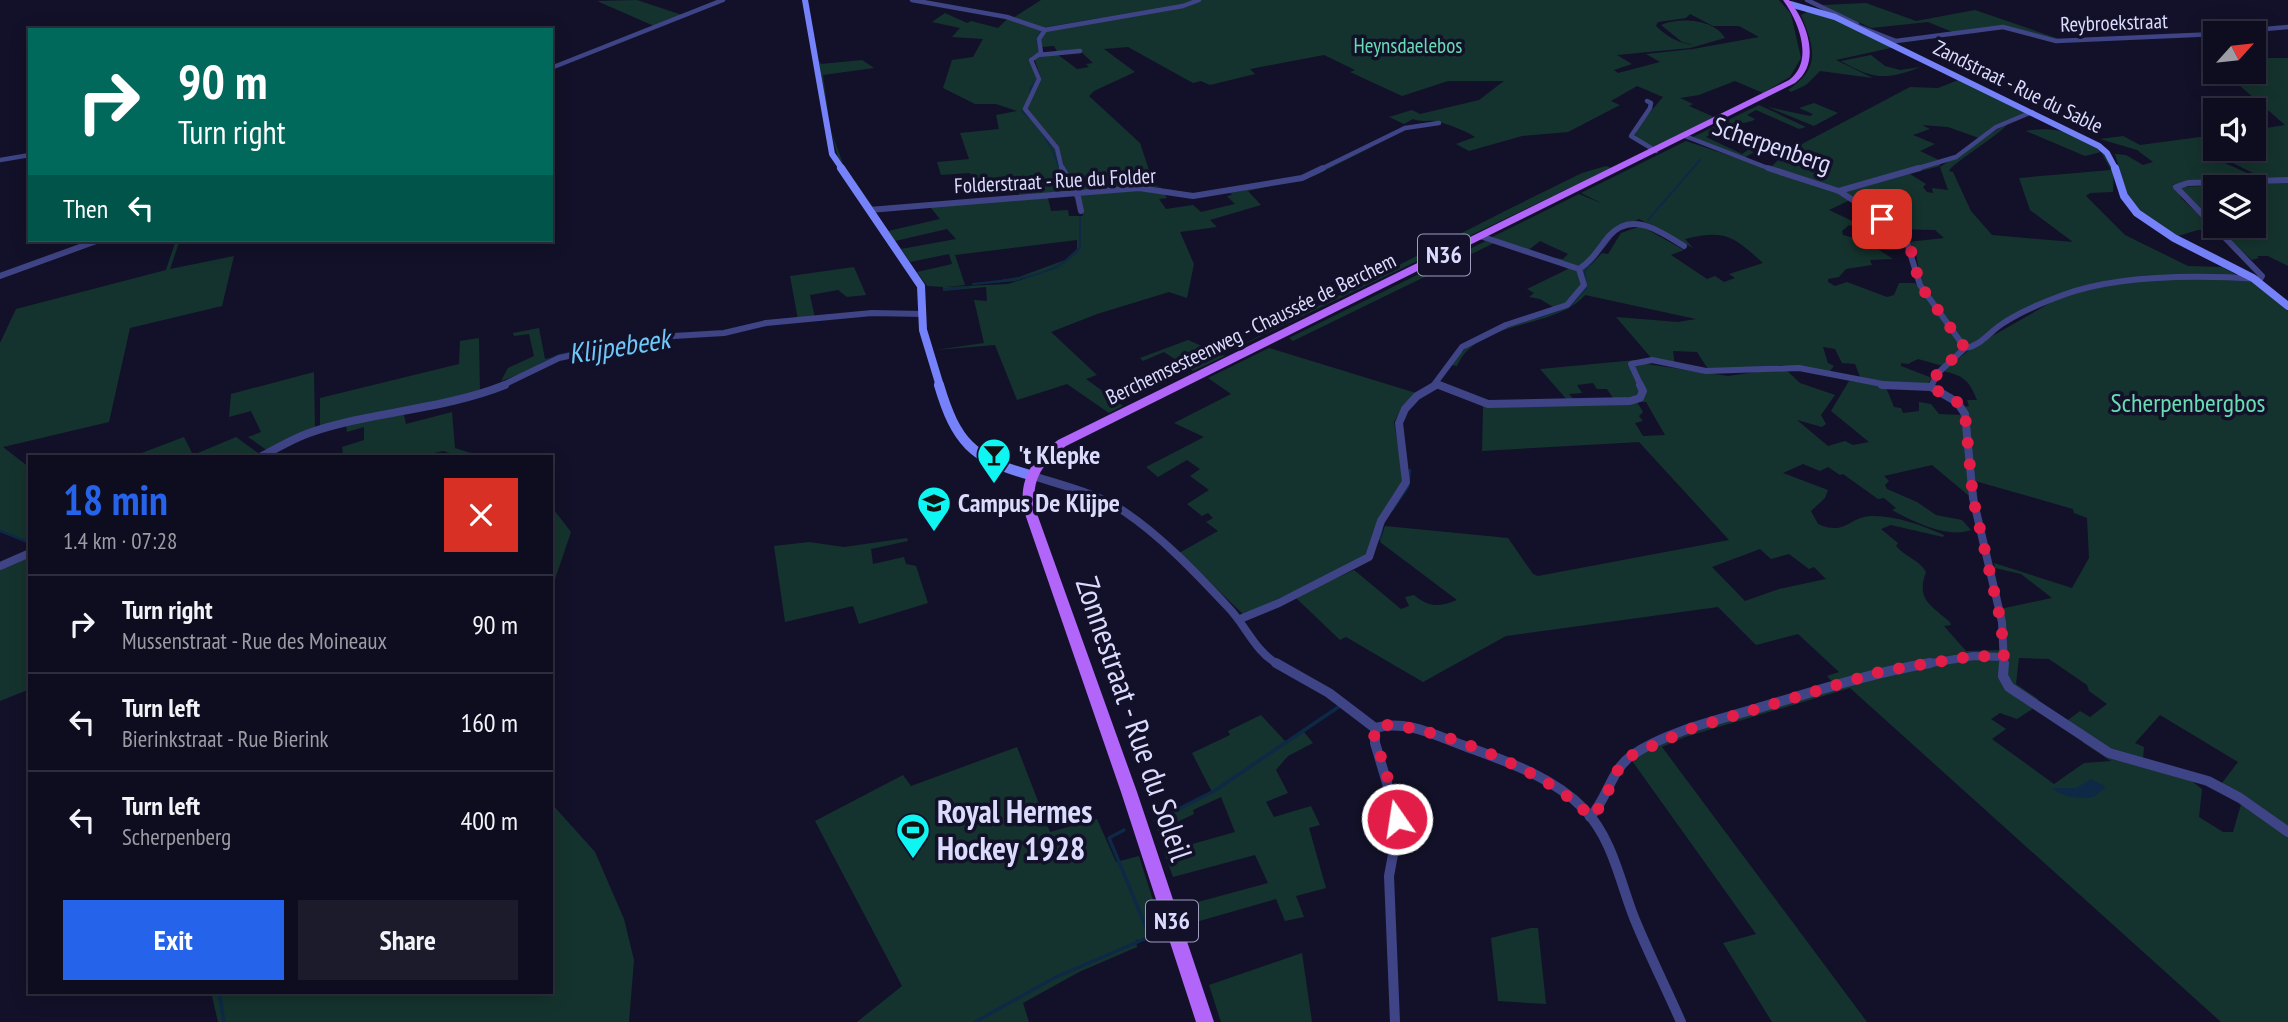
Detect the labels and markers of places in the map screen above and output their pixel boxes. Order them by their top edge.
pin [1852,189,1912,249]
bar icon: 't Klepke [975,436,1013,485]
place label: 't Klepke [1018,438,1100,471]
school or university icon: Campus De Klijpe [915,484,953,533]
place label: Campus De Klijpe [958,486,1120,519]
place label: Royal Hermes Hockey 1928 [937,790,1092,869]
sports icon: Royal Hermes Hockey 1928 [894,811,932,860]

